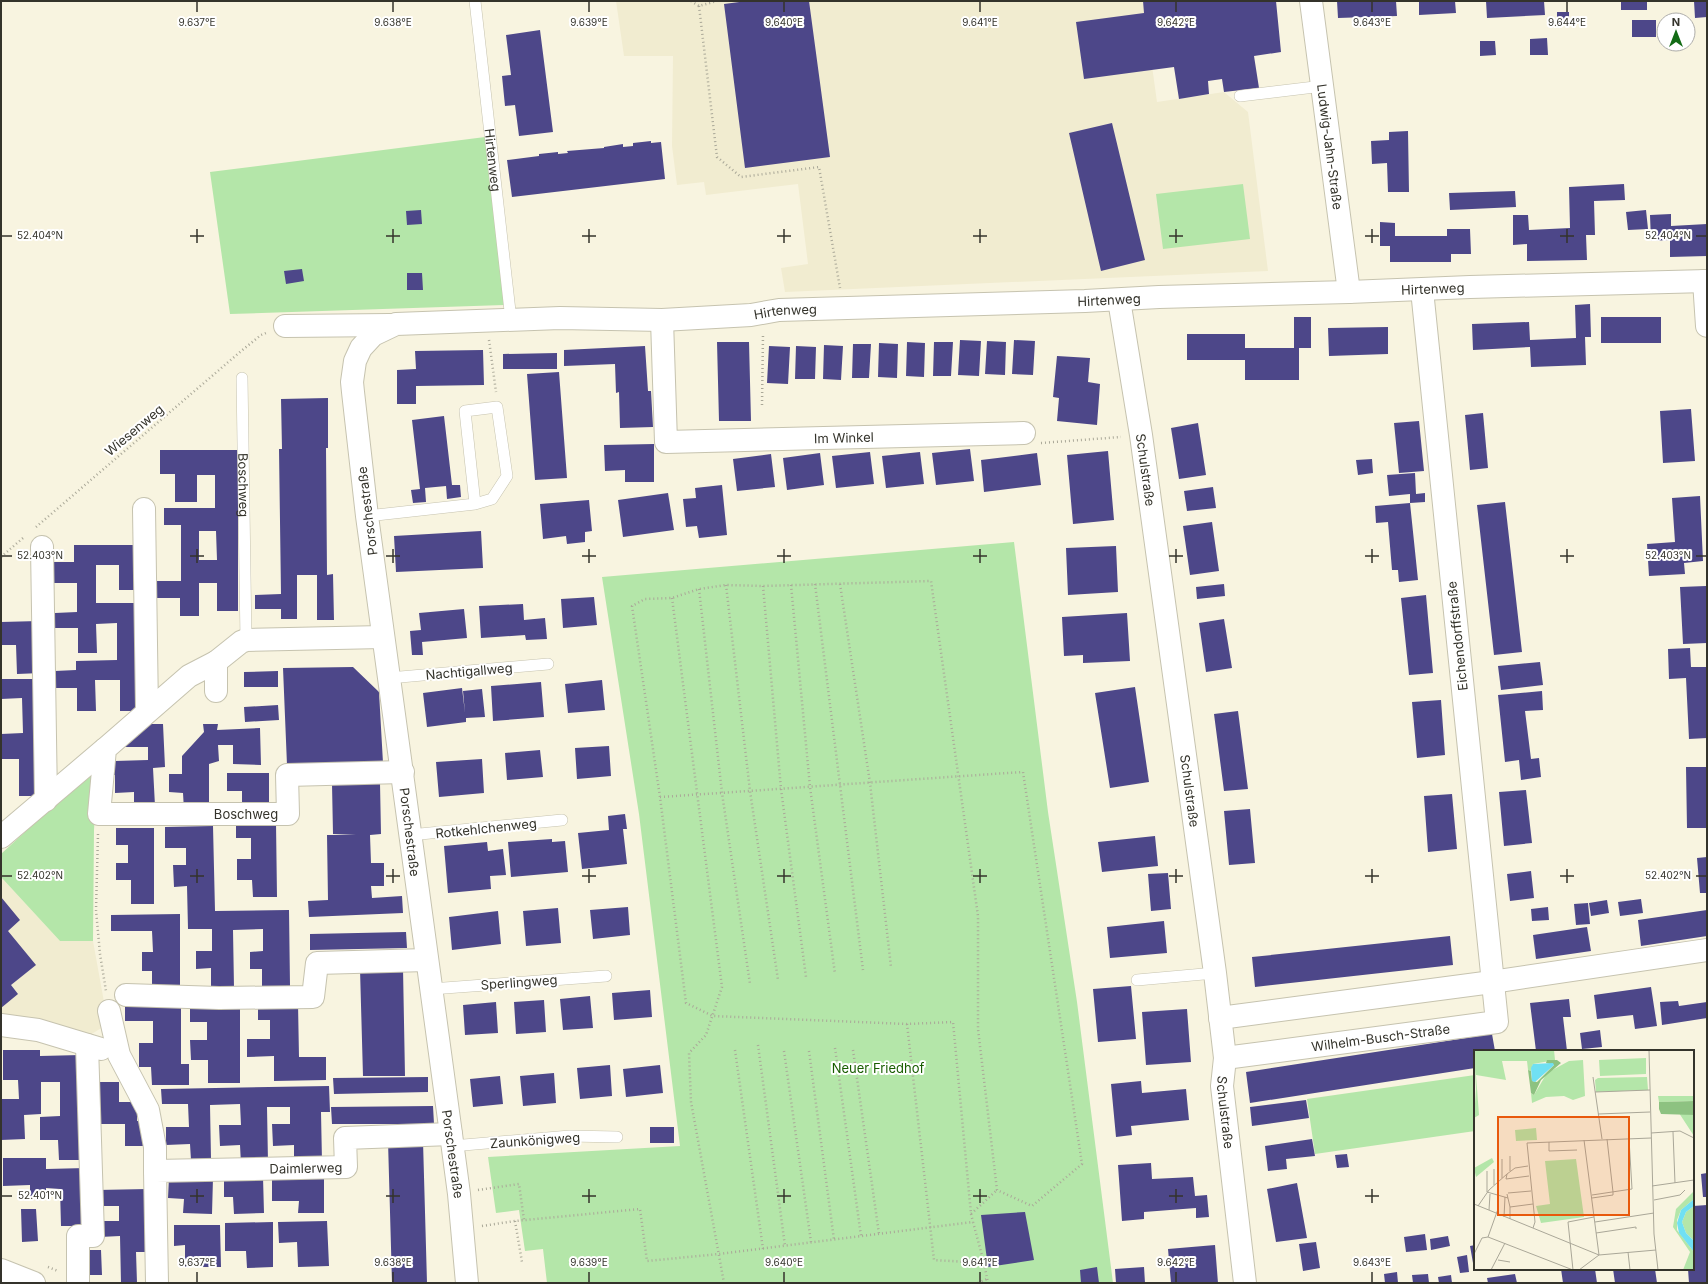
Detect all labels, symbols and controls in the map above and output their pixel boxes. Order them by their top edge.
north arrow [1656,12,1696,52]
text: N [1672,15,1680,29]
text: 9.637°E [178,16,216,28]
text: 9.638°E [374,16,412,28]
text: 9.639°E [570,16,608,28]
text: 9.640°E [765,16,803,28]
text: 9.641°E [962,16,998,28]
text: 9.642°E [1157,16,1195,28]
text: 9.643°E [1353,16,1391,28]
text: 9.644°E [1548,16,1586,28]
street label: Ludwig-Jahn-Straße [1314,83,1346,211]
street label: Hirtenweg [481,128,504,192]
text: 52.404°N [17,229,63,241]
text: 52.404°N [1645,229,1691,241]
street label: Hirtenweg [1401,279,1465,298]
street label: Hirtenweg [1077,290,1141,309]
street label: Hirtenweg [752,301,817,322]
street label: Wiesenweg [101,401,167,459]
street label: Im Winkel [814,429,874,446]
street label: Schulstraße [1133,433,1159,507]
street label: Boschweg [235,453,252,517]
street label: Porschestraße [354,466,380,556]
text: 52.403°N [17,549,63,561]
text: 52.403°N [1645,549,1691,561]
street label: Eichendorffstraße [1443,581,1471,691]
street label: Nachtigallweg [425,659,513,683]
street label: Schulstraße [1177,753,1203,828]
street label: Porschestraße [397,787,423,877]
street label: Boschweg [214,806,278,822]
street label: Rotkehlchenweg [435,815,537,841]
text: 52.402°N [17,869,63,881]
text: 52.402°N [1645,869,1691,881]
street label: Sperlingweg [480,971,558,993]
street label: Wilhelm-Busch-Straße [1310,1020,1451,1054]
inset map [1474,1050,1694,1270]
park label: Neuer Friedhof [832,1060,924,1076]
street label: Schulstraße [1214,1075,1237,1150]
street label: Porschestraße [439,1109,467,1199]
street label: Zaunkönigweg [489,1129,581,1151]
street label: Daimlerweg [269,1159,343,1177]
text: 52.401°N [18,1189,62,1201]
text: 9.637°E [178,1256,216,1268]
text: 9.638°E [374,1256,412,1268]
text: 9.639°E [570,1256,608,1268]
text: 9.640°E [765,1256,803,1268]
text: 9.641°E [962,1256,998,1268]
text: 9.642°E [1157,1256,1195,1268]
text: 9.643°E [1353,1256,1391,1268]

